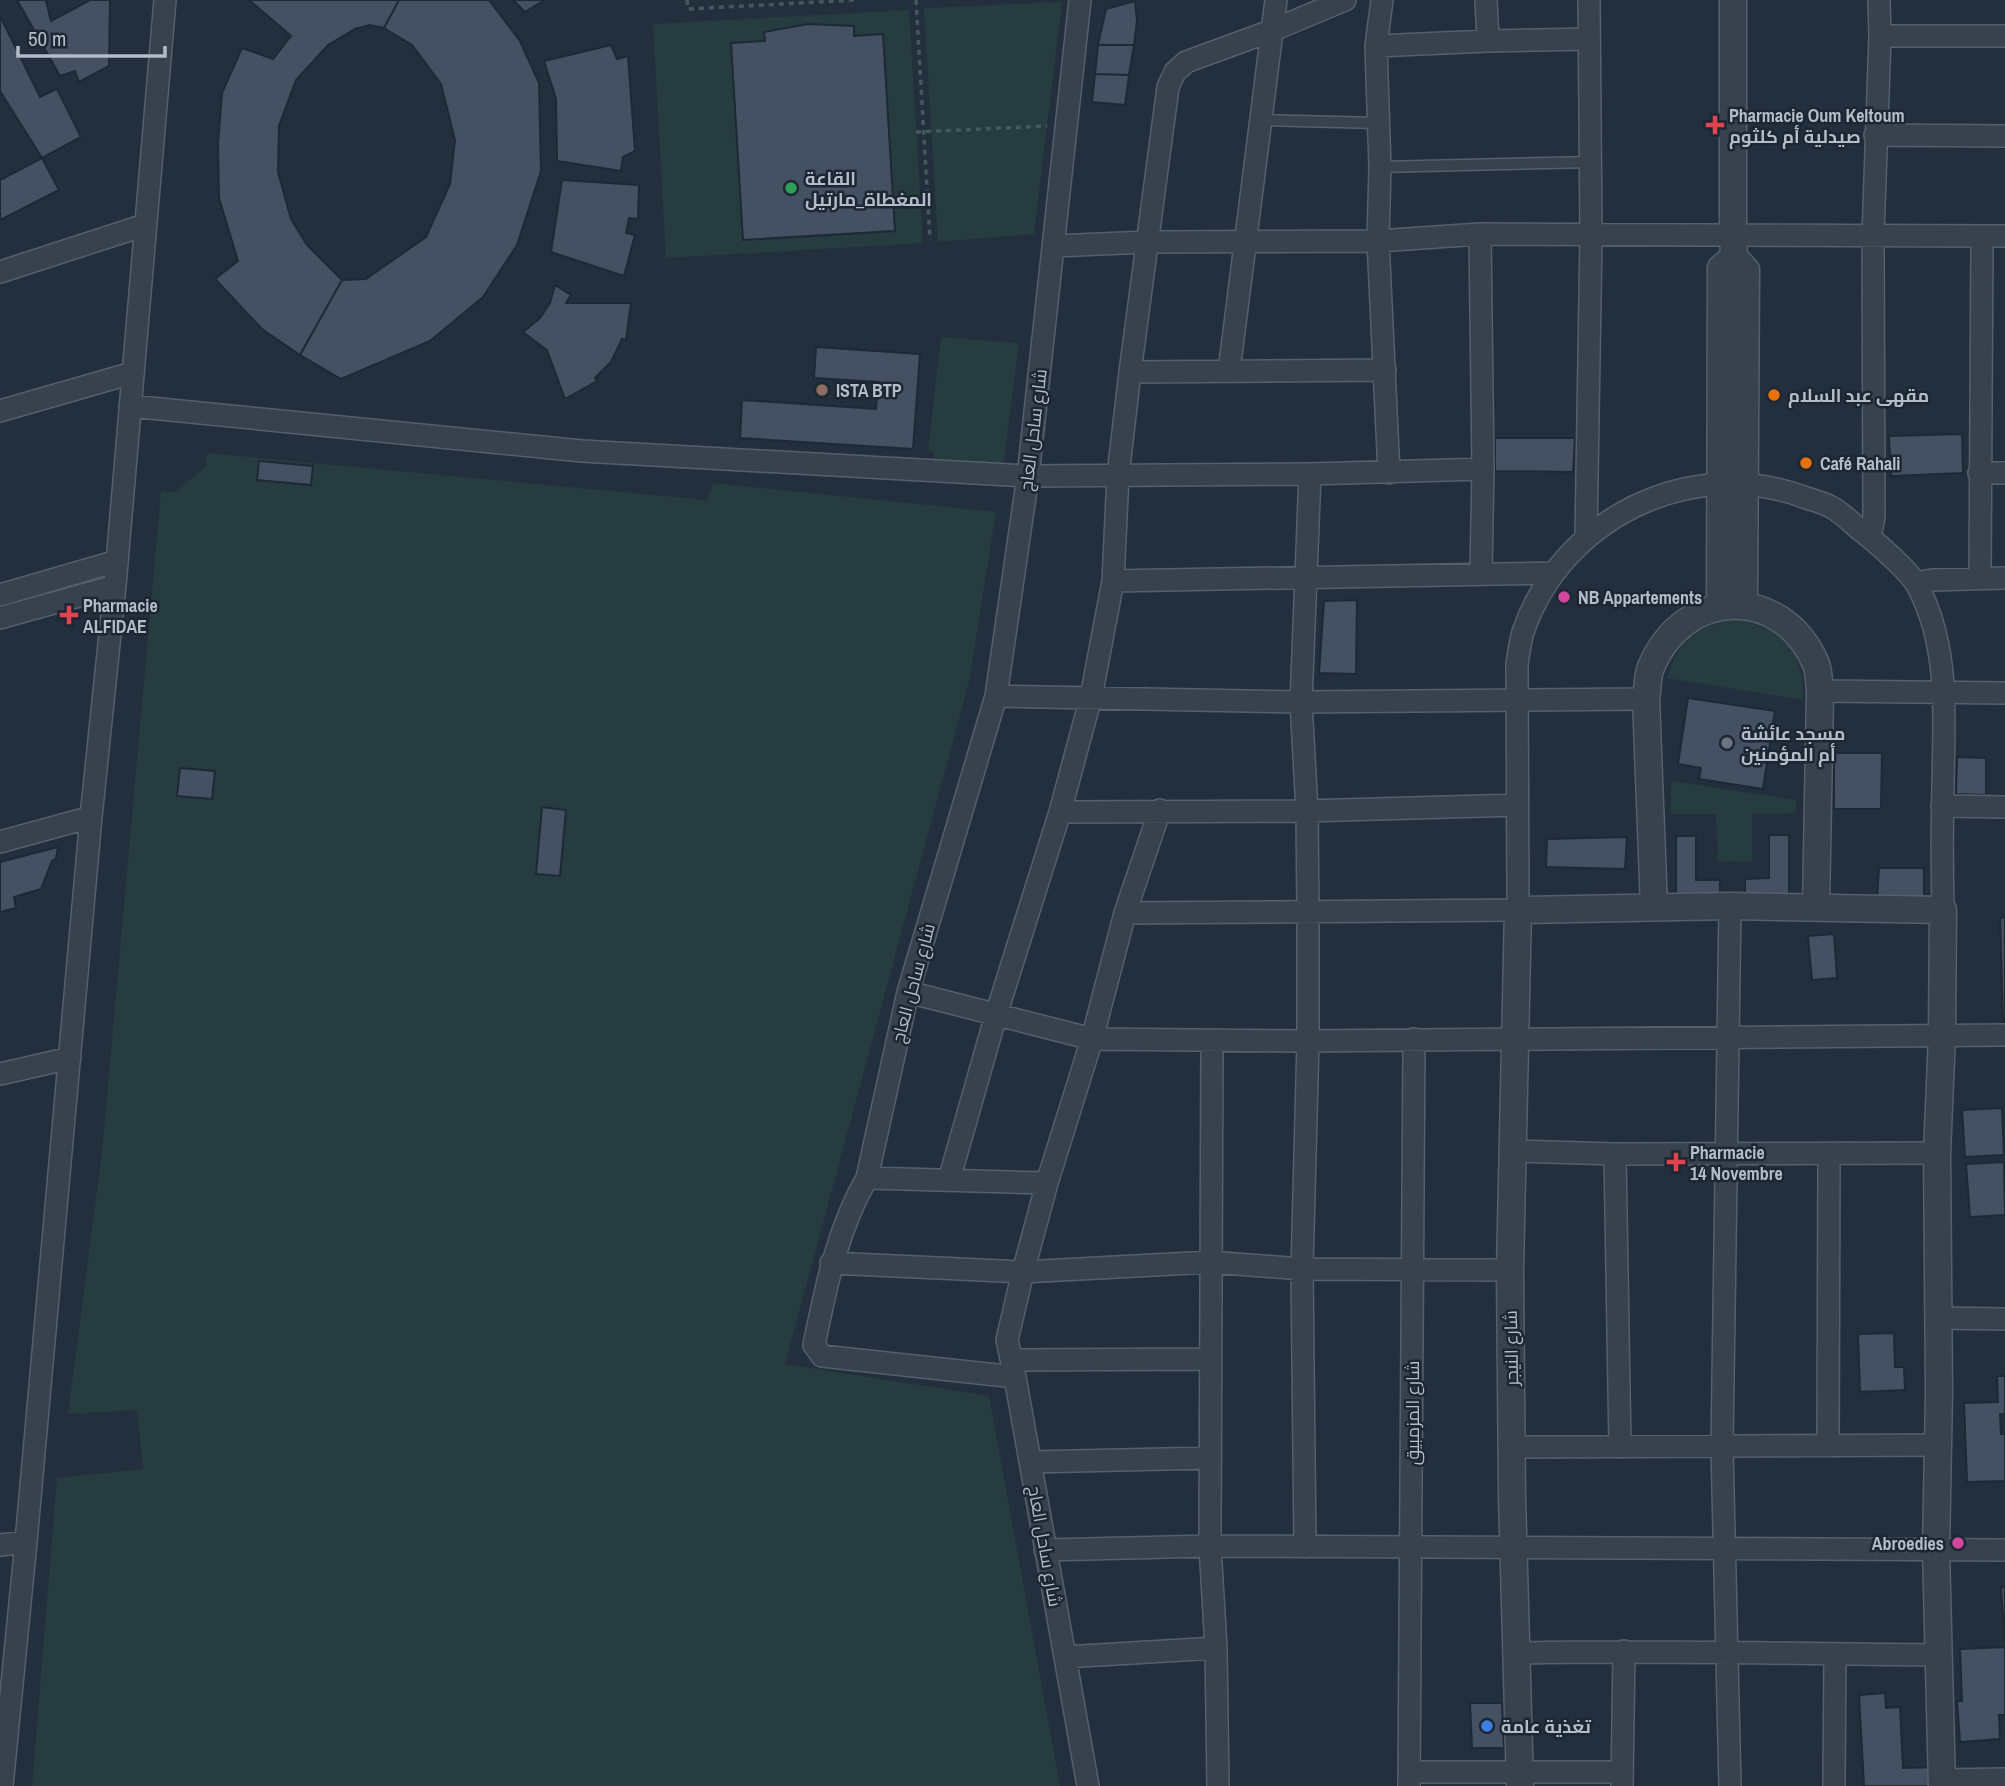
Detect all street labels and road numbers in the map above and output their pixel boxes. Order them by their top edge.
street label: شارع ساحل العاج [1013,368,1053,492]
street label: شارع ساحل العاج [885,920,941,1046]
street label: شارع النيجر [1498,1310,1524,1387]
street label: شارع المزمبيق [1400,1361,1425,1465]
street label: شارع ساحل العاج [1022,1483,1068,1609]

